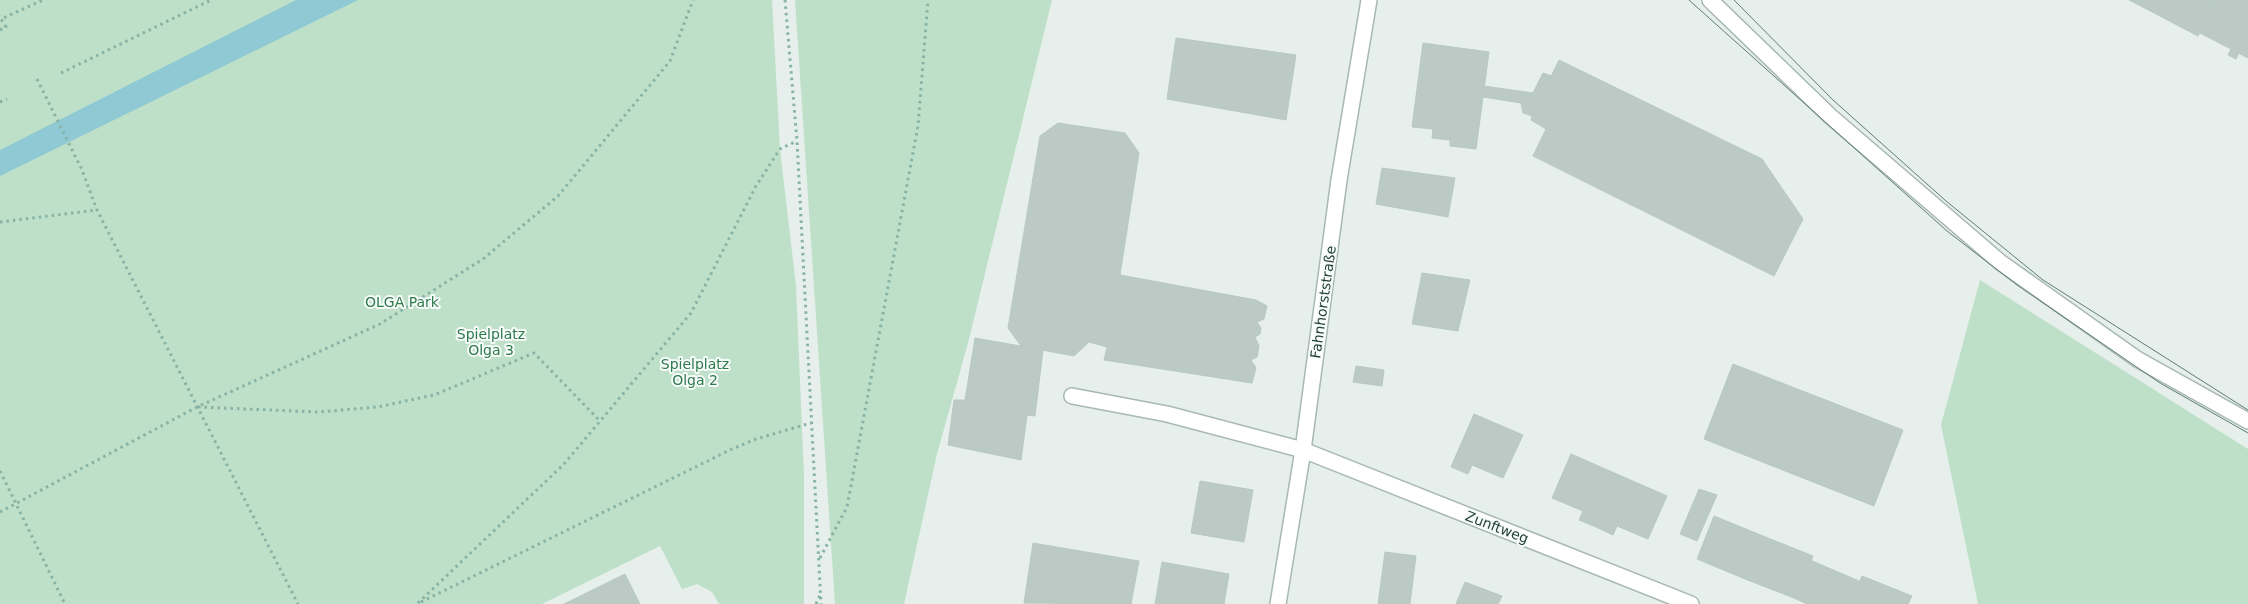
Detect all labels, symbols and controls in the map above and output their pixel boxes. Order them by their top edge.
street label: Fahnhorststraße [1307,245,1339,359]
park label: OLGA Park [365,294,440,310]
park label: Spielplatz Olga 3 [457,326,525,358]
park label: Spielplatz Olga 2 [661,356,729,388]
street label: Zunftweg [1463,508,1531,546]

